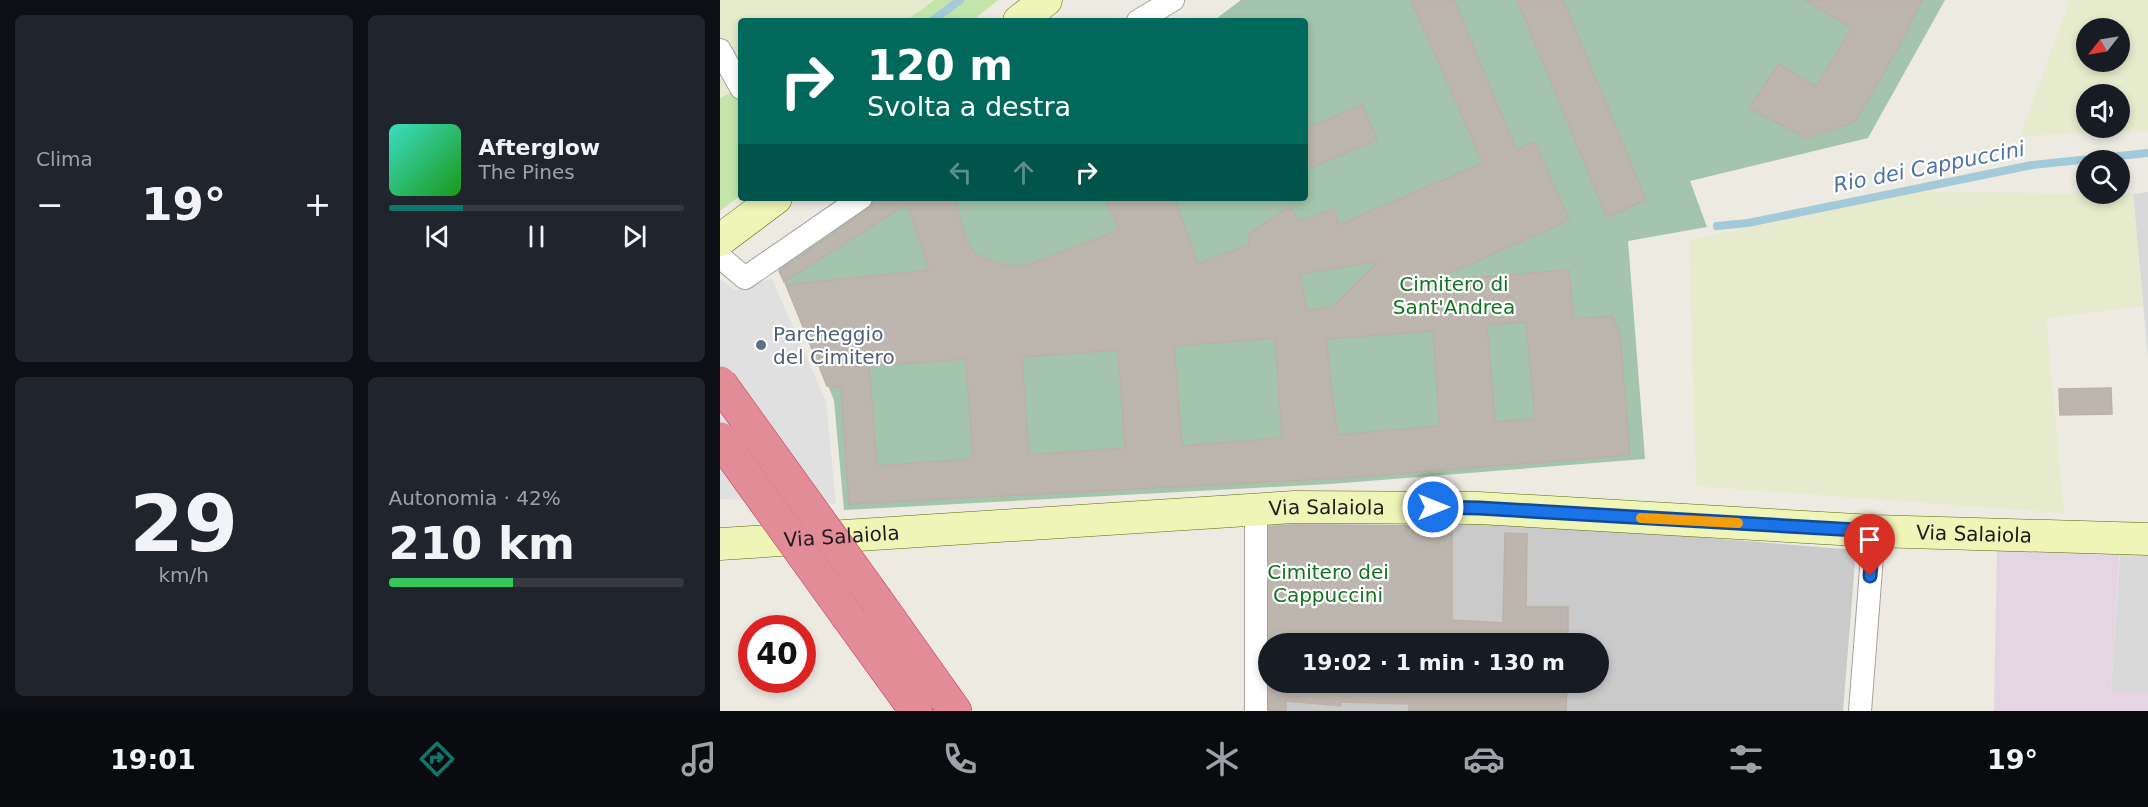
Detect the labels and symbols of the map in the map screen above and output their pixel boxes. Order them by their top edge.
north arrow [2076,18,2130,72]
water label: Rio dei Cappuccini [1831,137,2027,197]
park label: Cimitero di Sant'Andrea [1393,272,1515,319]
place label: Parcheggio del Cimitero [773,322,895,369]
marker: Parcheggio del Cimitero [754,338,768,352]
position arrow [1401,475,1465,539]
street label: Via Salaiola [1268,495,1385,521]
pin [1844,514,1895,576]
street label: Via Salaiola [783,520,900,552]
street label: Via Salaiola [1916,520,2032,548]
park label: Cimitero dei Cappuccini [1267,560,1389,607]
speed limit sign: 40 [738,615,816,693]

